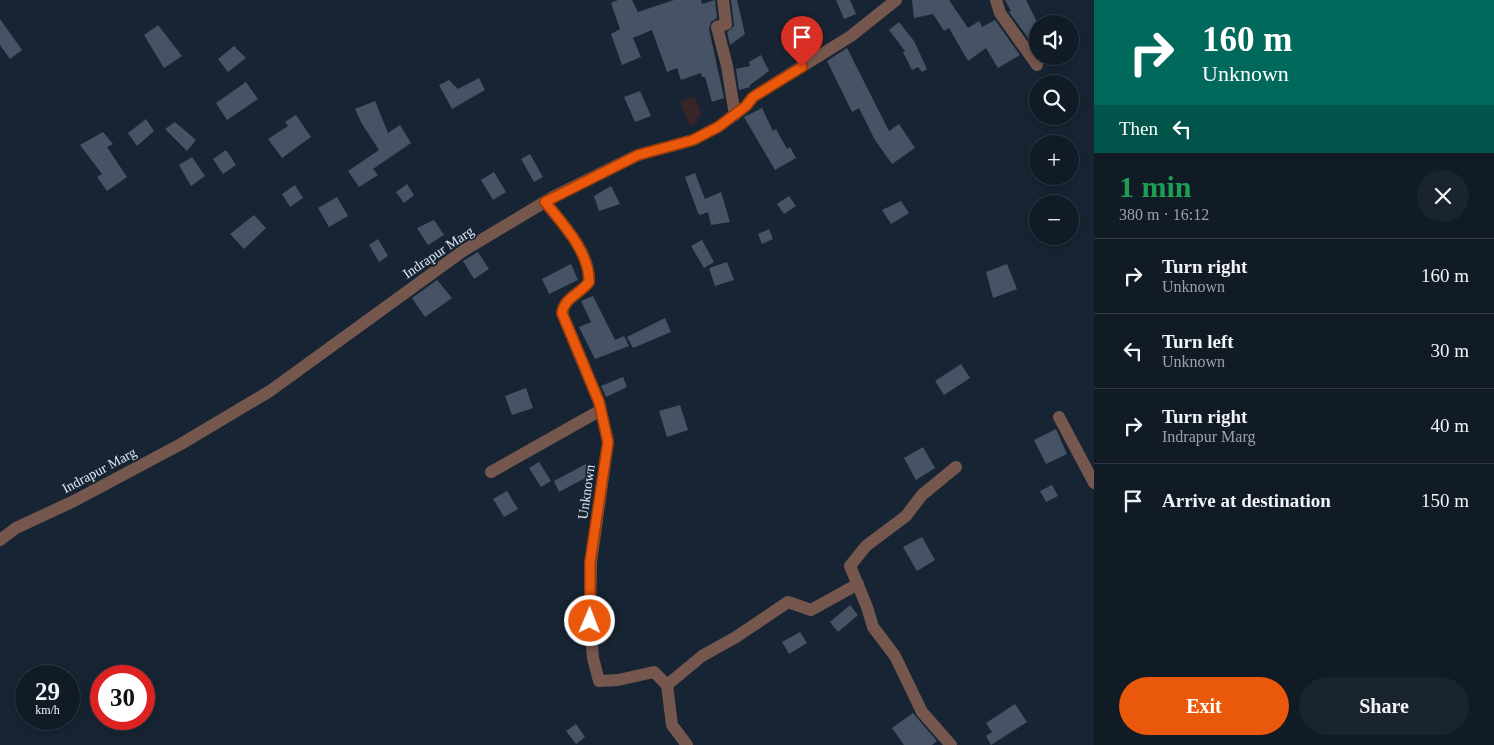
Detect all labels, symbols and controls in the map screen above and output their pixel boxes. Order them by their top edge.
map controls [1029,15,1079,245]
button: sound [1029,15,1079,65]
pin [781,16,823,67]
icon: right [1119,20,1184,85]
text: 160 m [1202,20,1292,59]
icon: arrive [788,23,816,51]
text: Unknown [1202,61,1289,86]
button: search [1029,75,1079,125]
icon: left [1168,115,1196,143]
text: Then [1119,118,1158,139]
button: + [1029,135,1079,185]
text: 1 min [1119,170,1192,203]
button: close [1417,170,1469,222]
button: − [1029,195,1079,245]
text: 380 m · 16:12 [1119,206,1209,223]
street label: Indrapur Marg [400,223,476,281]
text: Turn right [1162,256,1247,277]
icon: right [1119,262,1147,290]
text: 160 m [1421,265,1469,286]
text: Unknown [1162,278,1225,295]
text: Turn left [1162,331,1234,352]
icon: left [1119,337,1147,365]
text: 30 m [1430,340,1469,361]
text: Unknown [1162,353,1225,370]
text: Turn right [1162,406,1247,427]
icon: right [1119,412,1147,440]
text: 40 m [1430,415,1469,436]
text: Indrapur Marg [1162,428,1255,445]
street label: Indrapur Marg [60,445,139,496]
street label: Unknown [575,464,598,520]
icon: arrive [1119,487,1147,515]
text: Arrive at destination [1162,490,1331,511]
text: 150 m [1421,490,1469,511]
position arrow [563,594,615,646]
speed limit sign: 30 [90,665,155,730]
button: Exit [1119,677,1289,735]
button: Share [1299,677,1469,735]
text: 29 [35,678,60,705]
text: km/h [35,703,60,717]

